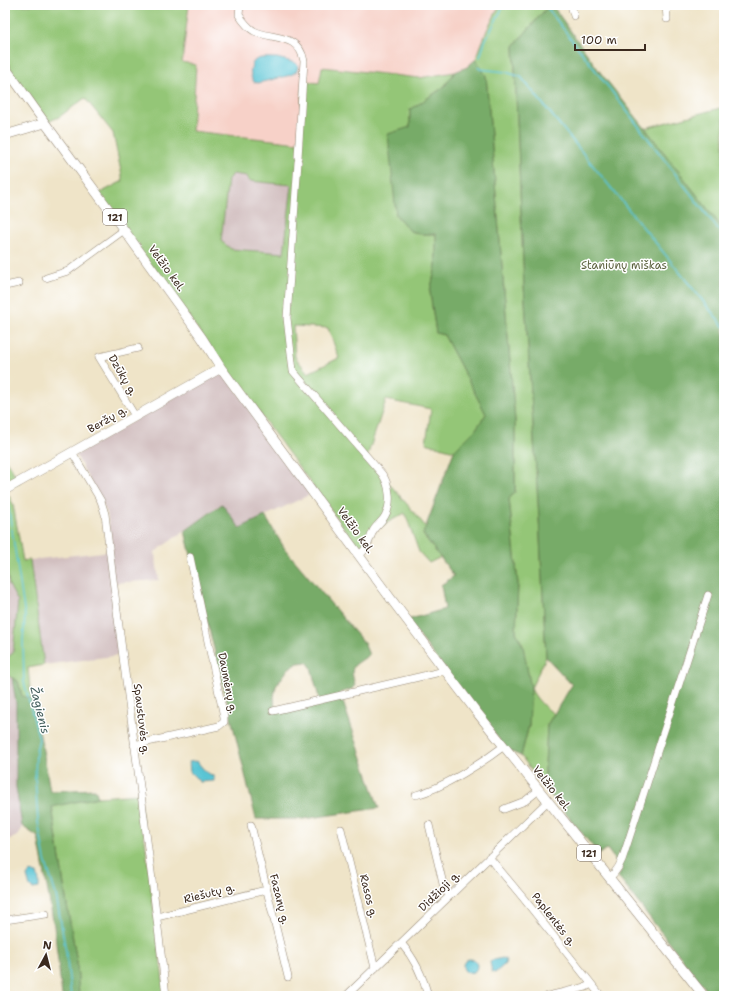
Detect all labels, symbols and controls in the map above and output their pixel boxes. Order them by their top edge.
scale bar [575,26,645,52]
text: 100 m [581,32,617,48]
road number: 121 [103,209,127,225]
street label: Velžio kel. [145,242,189,295]
park label: Staniūnų miškas [581,258,667,273]
street label: Dzūkų g. [105,352,140,399]
street label: Beržų g. [85,402,130,437]
street label: Velžio kel. [334,504,378,557]
street label: Daumėnų g. [214,651,241,715]
street label: Spaustuvės g. [130,683,153,756]
water label: Žagienis [26,685,54,735]
street label: Velžio kel. [529,763,574,814]
road number: 121 [577,845,601,861]
street label: Didžioji g. [415,868,463,915]
street label: Fazanų g. [266,872,293,926]
street label: Rasos g. [356,873,381,920]
street label: Riešutų g. [182,880,236,907]
street label: Paplentės g. [528,889,579,949]
north arrow [26,935,66,975]
text: N [42,938,53,954]

